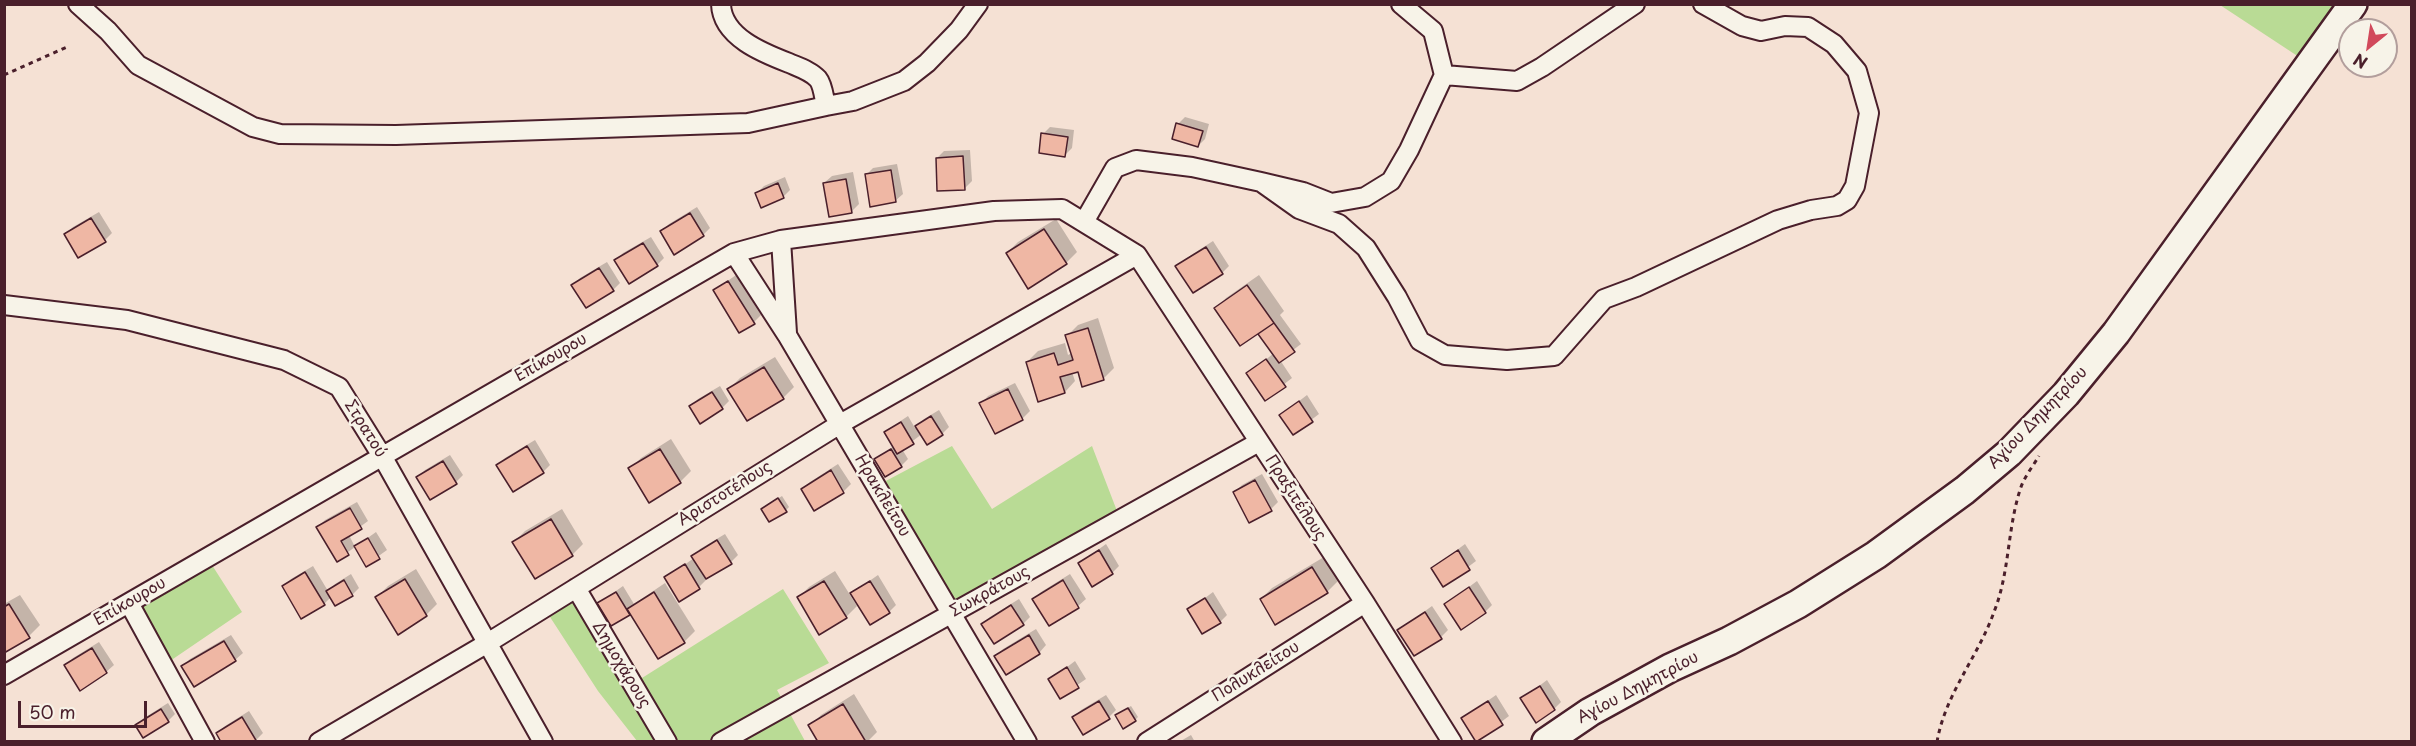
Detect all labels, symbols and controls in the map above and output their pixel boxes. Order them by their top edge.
north arrow [2338,18,2398,78]
text: N [2349,48,2371,75]
street label: Επίκουρου [511,330,591,386]
street label: Αγίου Δημητρίου [1984,363,2092,473]
street label: Στρατού [340,397,390,461]
street label: Ηρακλείτου [850,451,914,541]
street label: Πραξιτέλους [1260,452,1330,544]
street label: Αριστοτέλους [675,458,775,530]
street label: Σωκράτους [947,562,1033,622]
street label: Επίκουρου [90,574,170,630]
street label: Δημοχάρους [588,618,654,712]
street label: Πολυκλείτου [1209,638,1303,706]
street label: Αγίου Δημητρίου [1574,648,1702,728]
scale bar [21,689,150,727]
text: 50 m [29,698,76,725]

